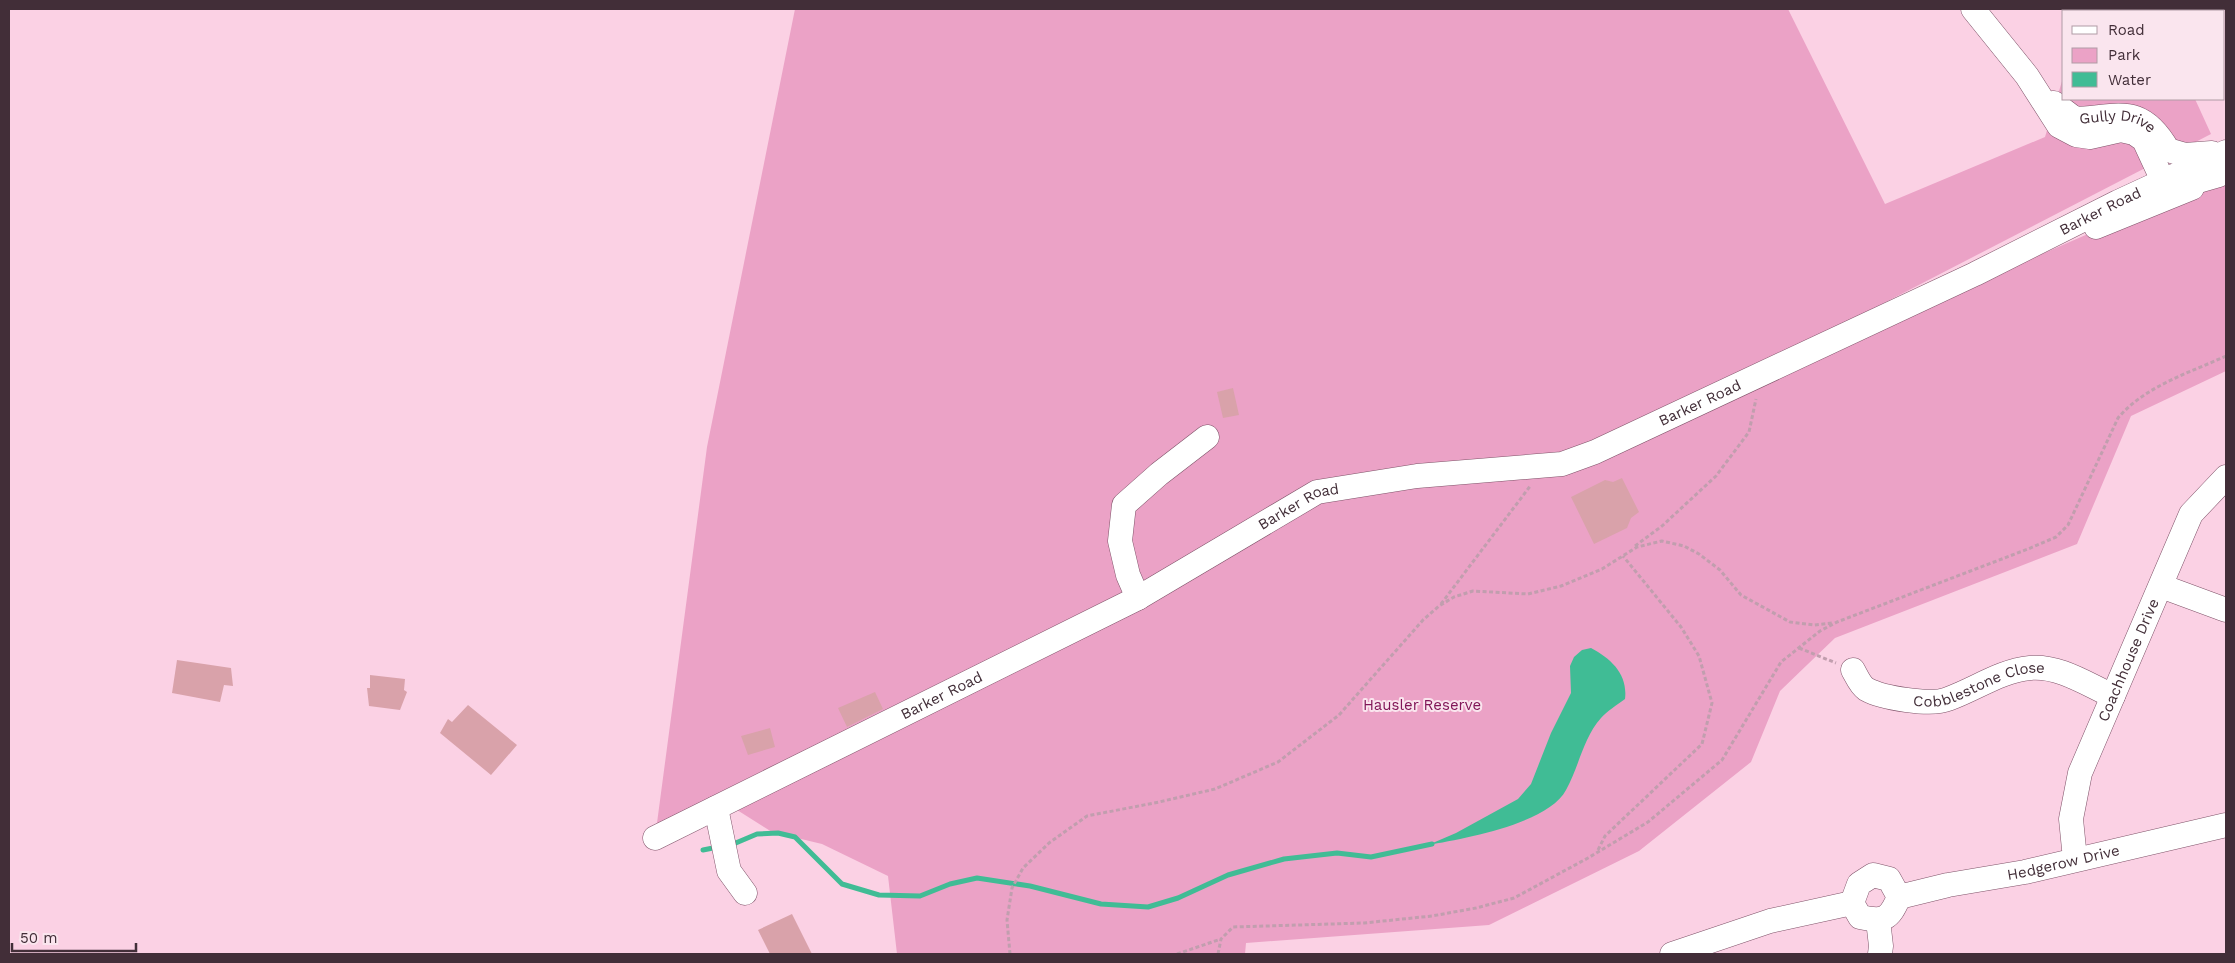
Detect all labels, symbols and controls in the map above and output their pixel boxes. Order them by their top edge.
legend [2062,10,2225,100]
text: Road [2108,21,2145,39]
text: Park [2108,46,2141,64]
text: Water [2108,71,2151,89]
street label: Gully Drive [2079,106,2160,137]
street label: Barker Road [2056,184,2144,239]
street label: Barker Road [1656,376,1744,430]
street label: Barker Road [1255,480,1340,534]
street label: Coachhouse Drive [2094,596,2163,724]
street label: Cobblestone Close [1912,659,2045,711]
street label: Barker Road [898,668,985,723]
park label: Hausler Reserve [1363,696,1481,714]
street label: Hedgerow Drive [2006,841,2121,884]
scale bar [12,920,136,952]
text: 50 m [20,929,57,947]

